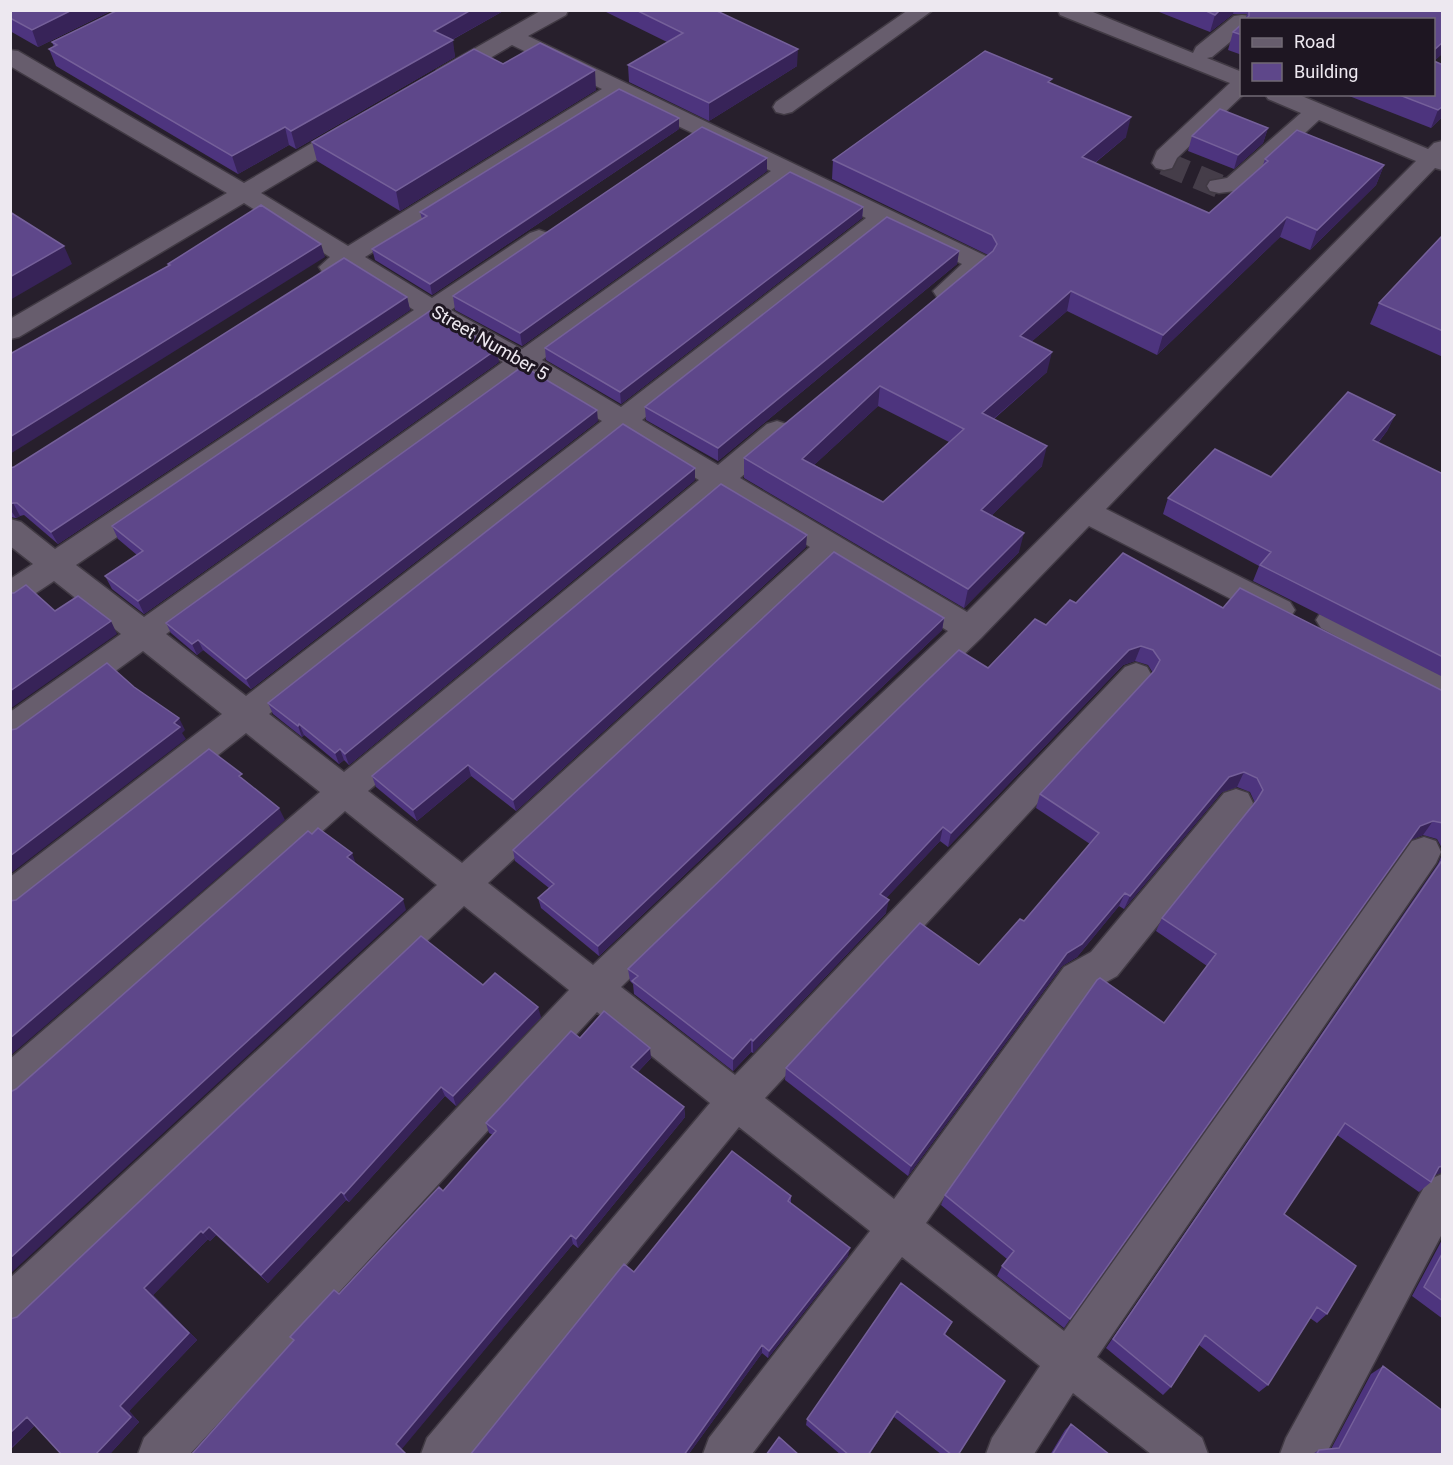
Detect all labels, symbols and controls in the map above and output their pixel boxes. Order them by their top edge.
legend [1240,18,1435,96]
text: Road [1294,31,1335,52]
text: Building [1294,61,1358,82]
street label: Street Number 5 [428,301,552,384]

